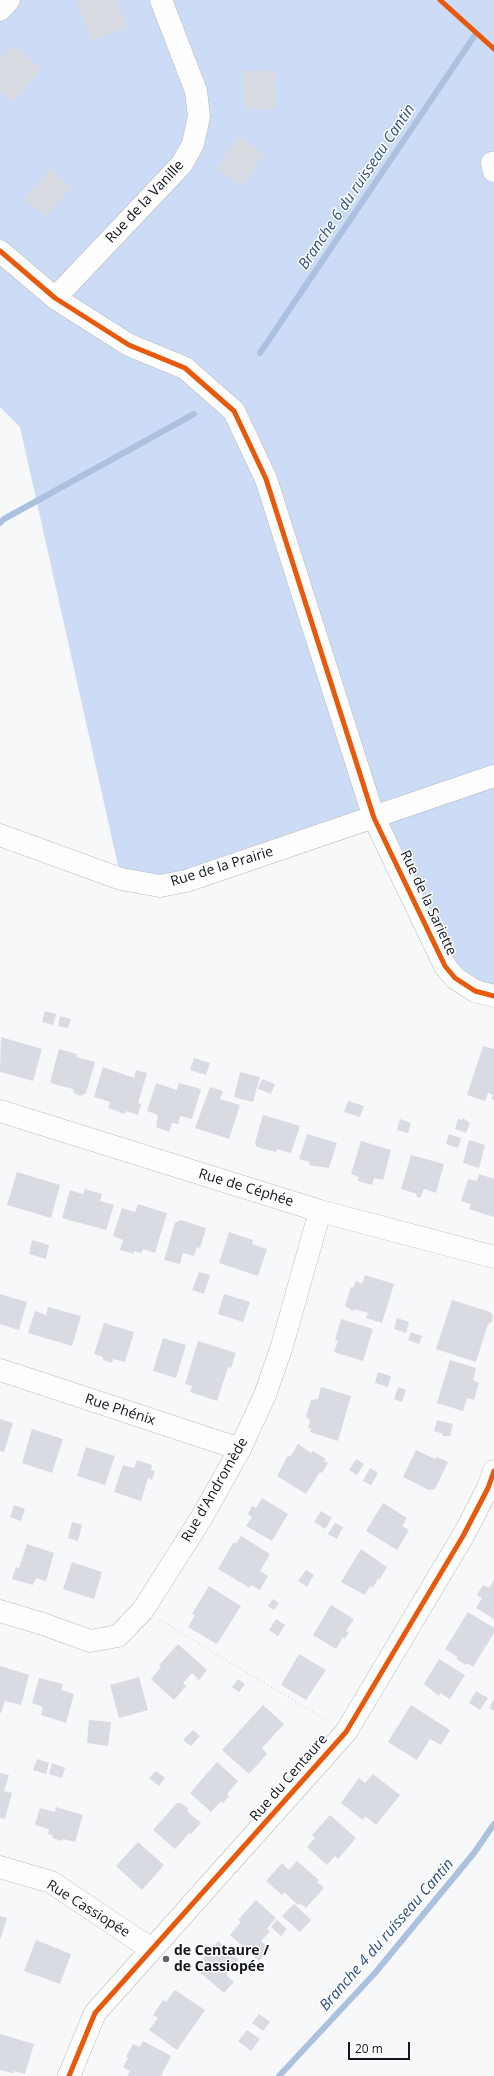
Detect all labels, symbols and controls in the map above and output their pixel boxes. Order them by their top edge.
water label: Branche 6 du ruisseau Cantin [295,101,419,273]
street label: Rue de la Vanille [102,157,188,247]
street label: Rue de la Prairie [169,843,275,891]
street label: Rue de la Sariette [396,848,460,958]
street label: Rue de Céphée [197,1166,295,1210]
street label: Rue Phénix [83,1391,157,1429]
street label: Rue d'Andromède [178,1435,252,1545]
street label: Rue du Centaure [247,1731,331,1825]
water label: Branche 4 du ruisseau Cantin [316,1855,458,2015]
street label: Rue Cassiopée [43,1877,133,1941]
place label: de Centaure / de Cassiopée [174,1943,269,1976]
marker: de Centaure / de Cassiopée [161,1954,171,1964]
scale bar [350,2034,412,2060]
text: 20 m [355,2040,383,2057]

